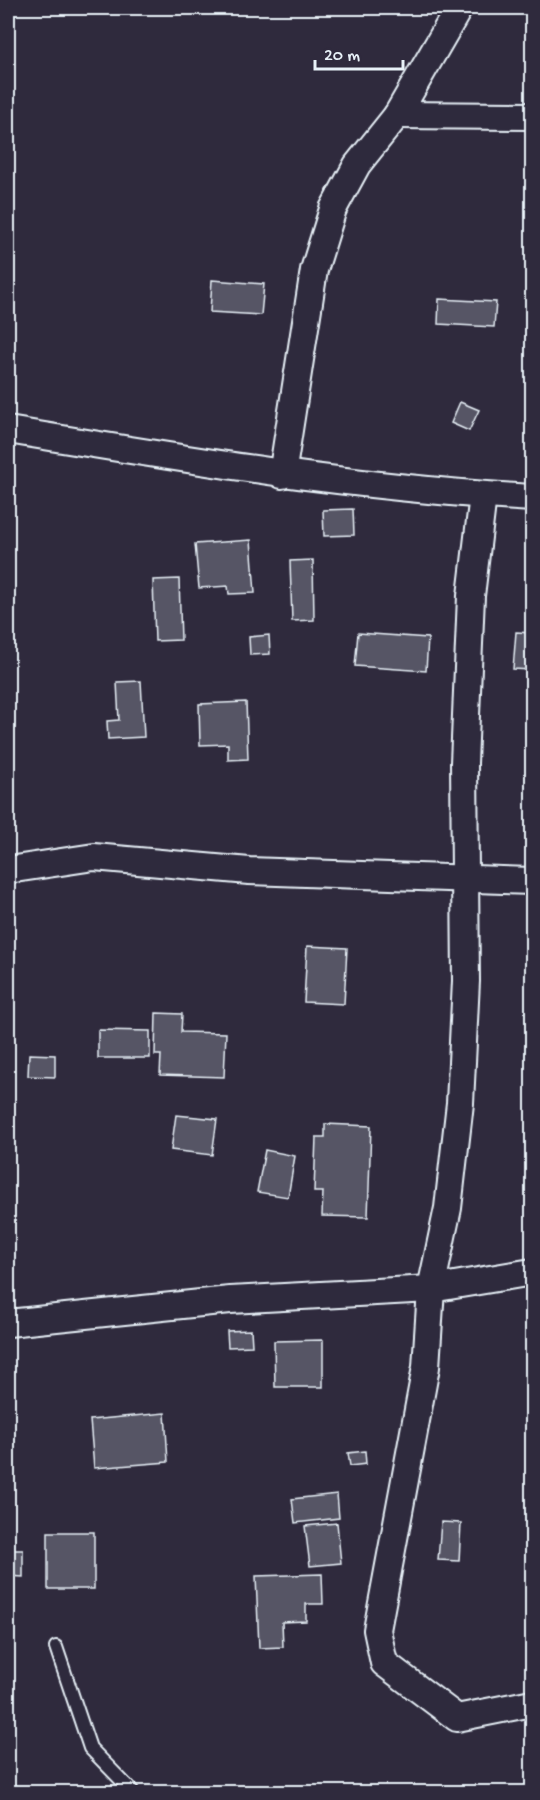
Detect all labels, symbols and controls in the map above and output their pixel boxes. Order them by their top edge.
scale bar [315,33,404,71]
text: 20 m [324,46,360,67]

